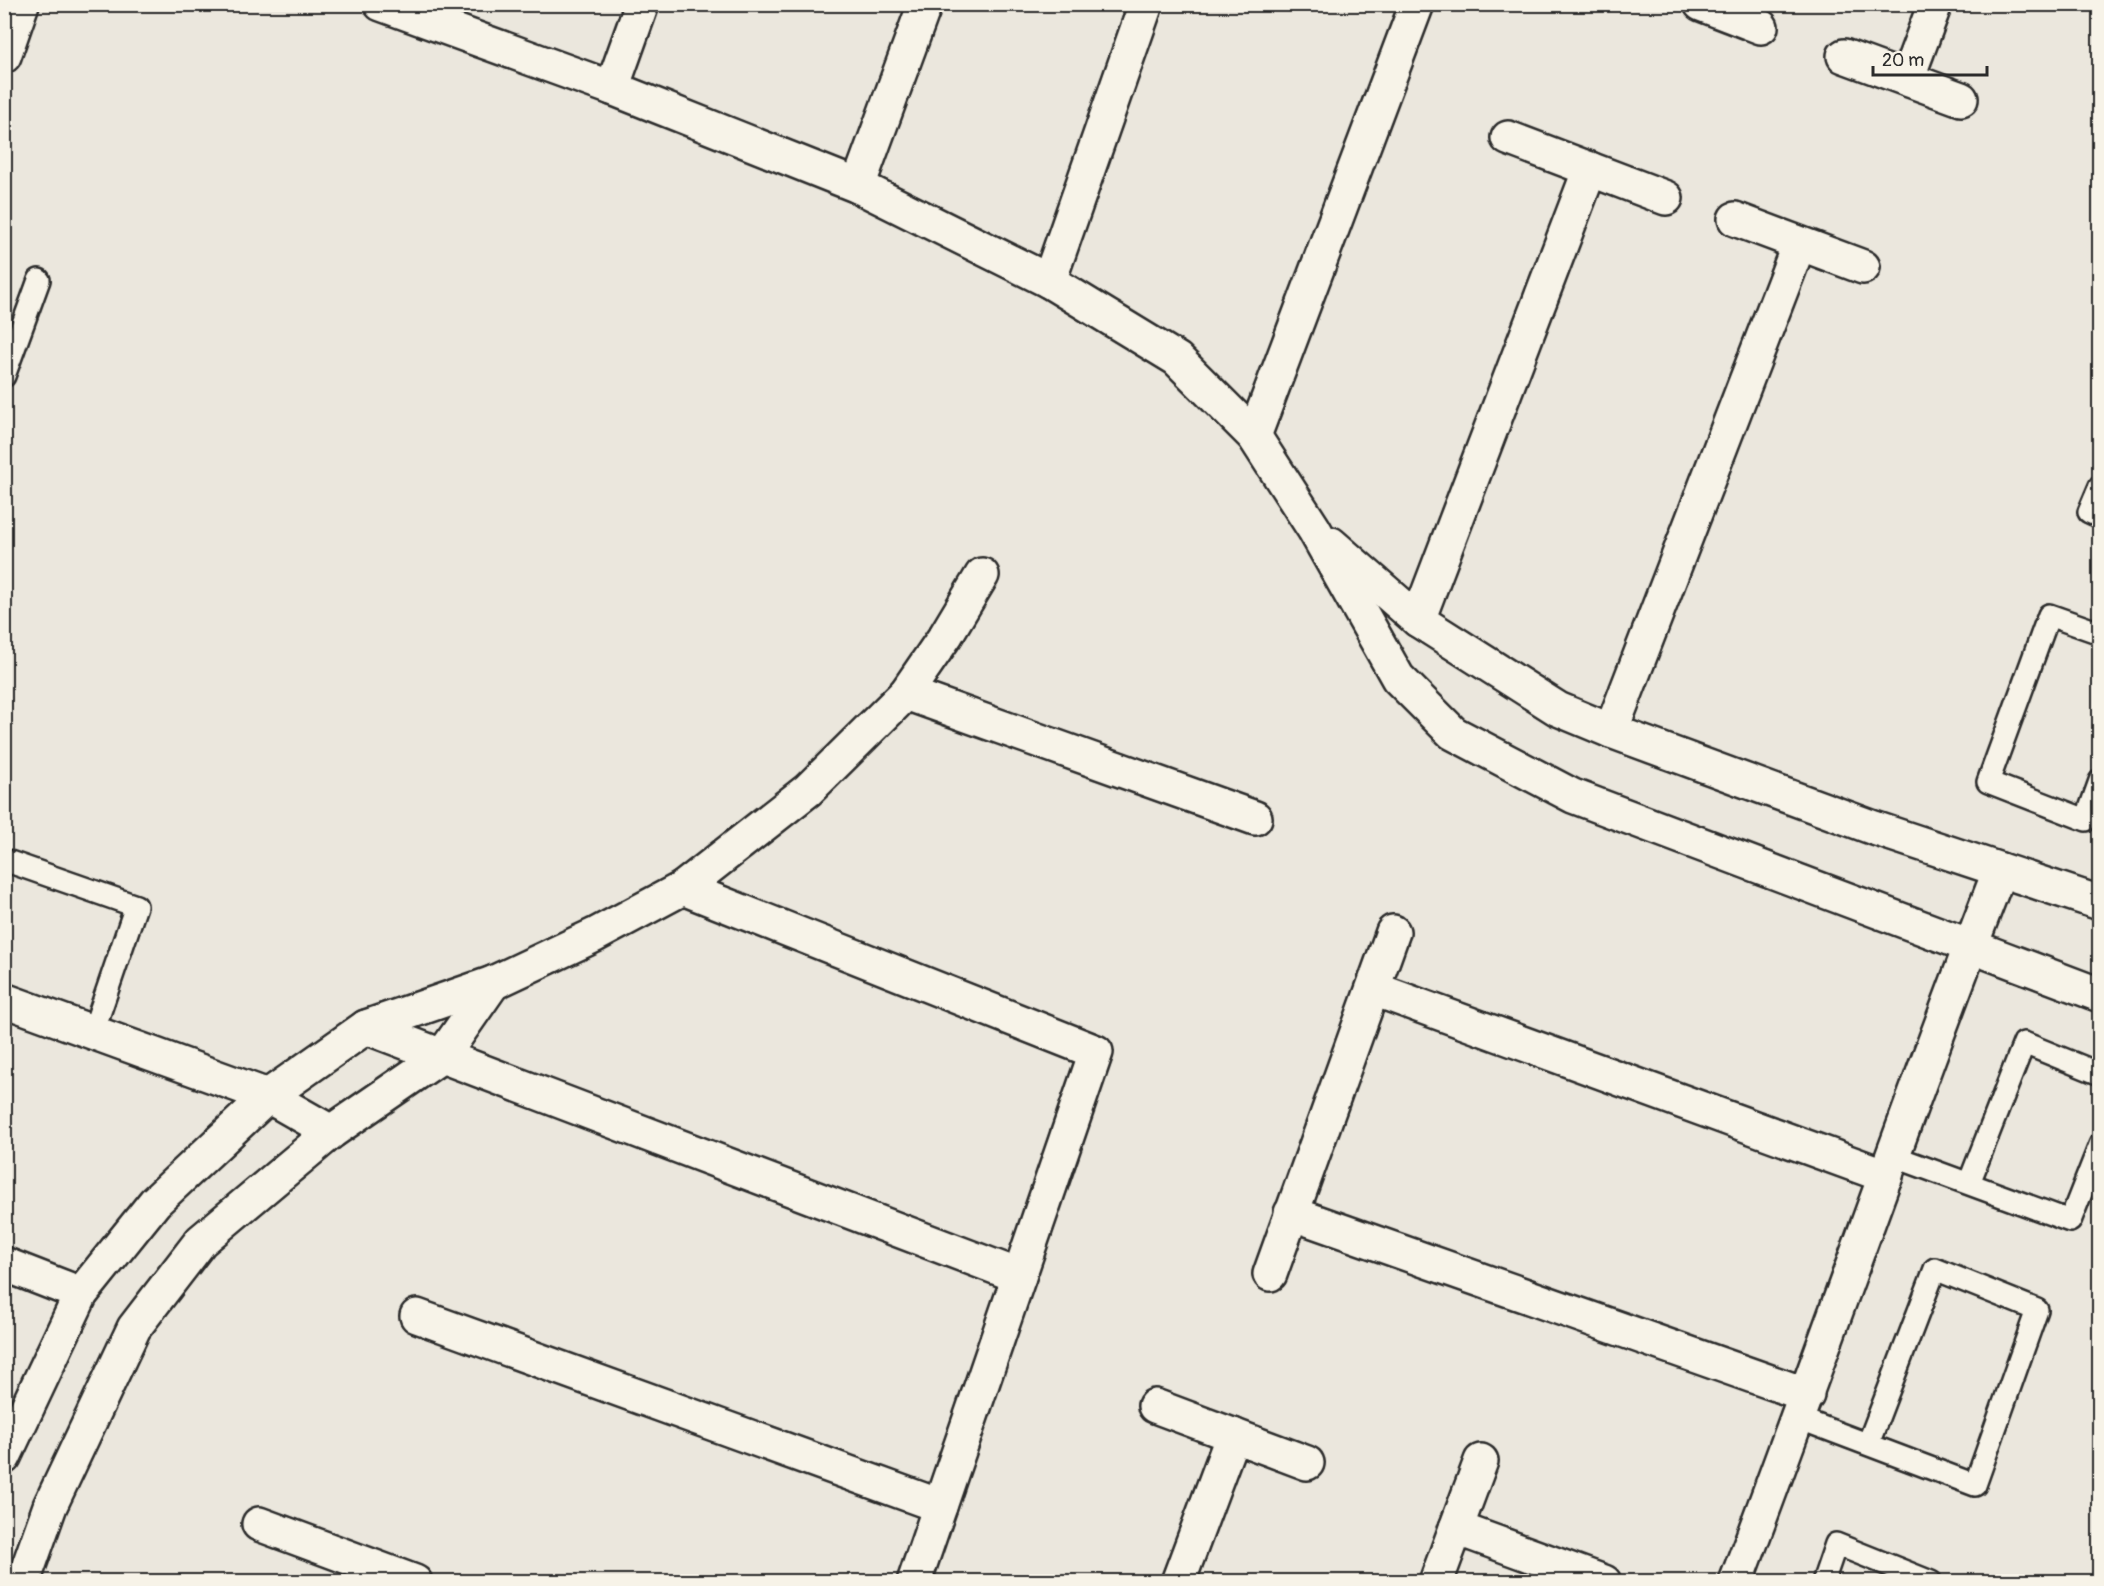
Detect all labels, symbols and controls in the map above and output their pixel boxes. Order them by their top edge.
scale bar [1873,39,1987,77]
text: 20 m [1882,49,1924,72]

